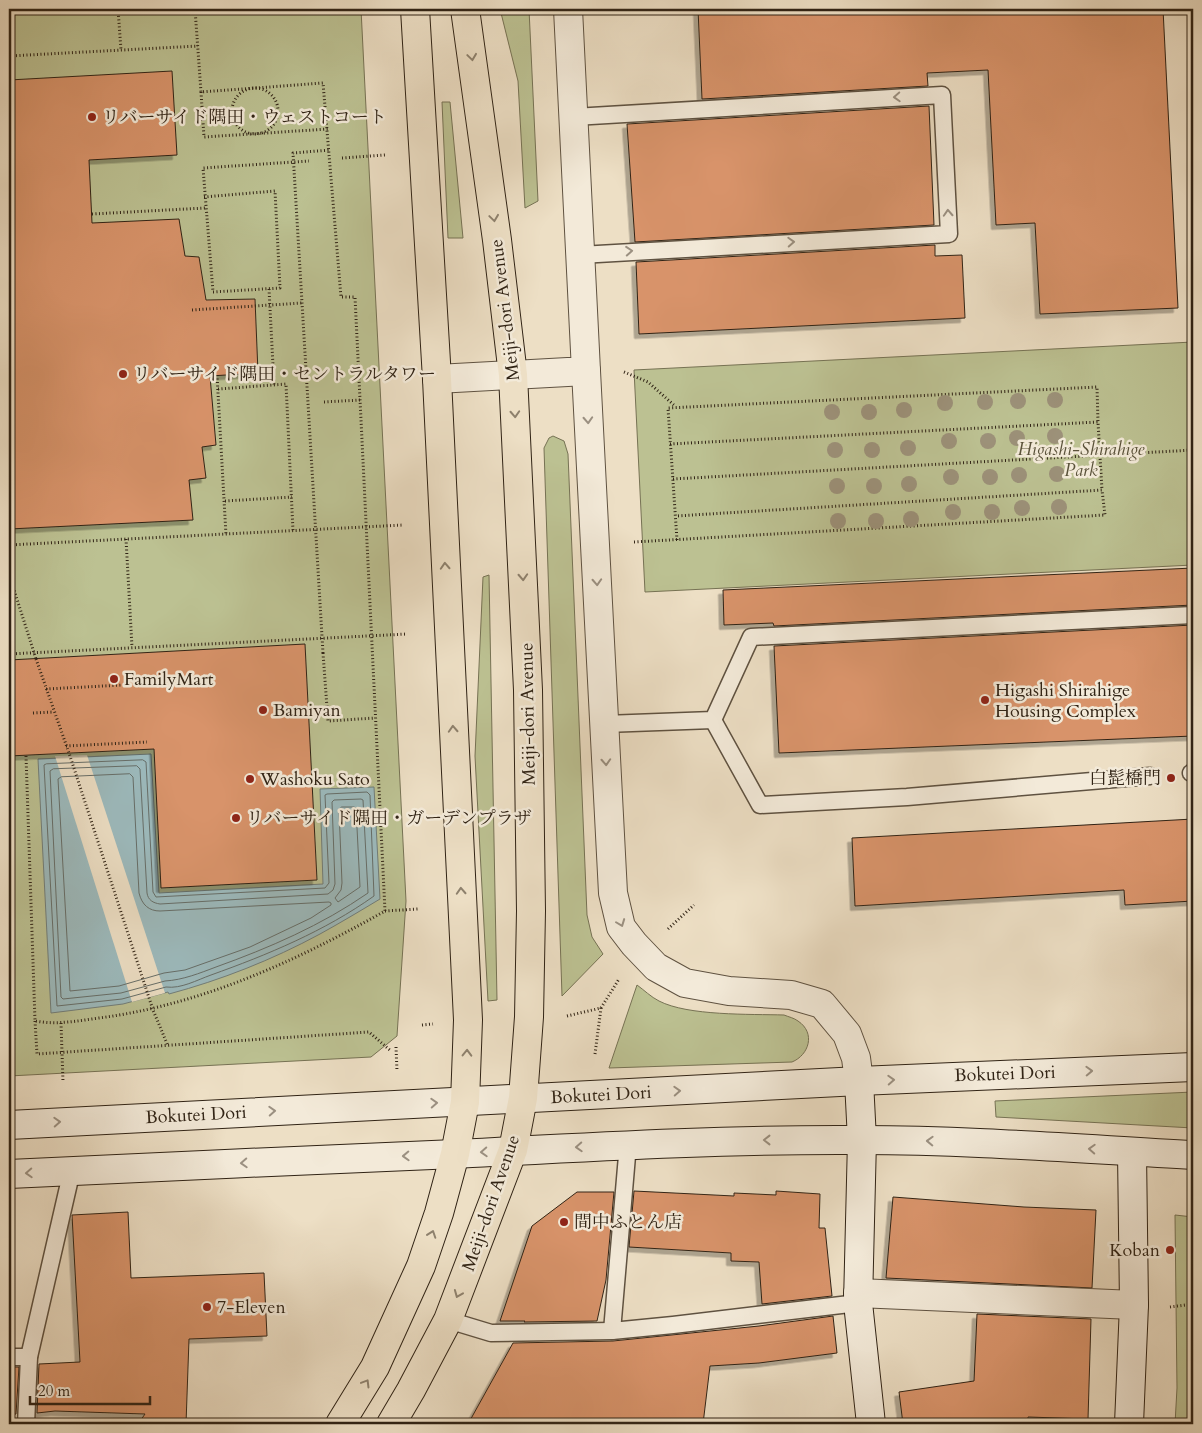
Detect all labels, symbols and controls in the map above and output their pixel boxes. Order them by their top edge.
one-way arrow [466,53,476,61]
one-way arrow [893,92,901,103]
place label: リバーサイド隅田・ウェストコート [102,105,387,130]
marker: リバーサイド隅田・ウェストコート [86,111,98,123]
one-way arrow [943,209,954,217]
one-way arrow [488,214,499,222]
one-way arrow [787,237,795,248]
street label: Meiji-dori Avenue [484,238,526,382]
one-way arrow [625,246,633,257]
place label: リバーサイド隅田・セントラルタワー [133,362,436,387]
marker: リバーサイド隅田・セントラルタワー [117,368,129,380]
one-way arrow [510,410,521,418]
one-way arrow [583,416,594,424]
park label: Higashi-Shirahige Park [1018,437,1146,483]
one-way arrow [440,562,451,570]
one-way arrow [517,573,528,581]
one-way arrow [592,579,603,587]
street label: Meiji-dori Avenue [514,643,542,785]
place label: FamilyMart [124,667,214,692]
marker: FamilyMart [108,673,120,685]
place label: Higashi Shirahige Housing Complex [995,678,1136,724]
marker: Higashi Shirahige Housing Complex [979,694,991,706]
place label: Bamiyan [273,698,342,723]
marker: Bamiyan [257,704,269,716]
one-way arrow [448,724,459,732]
one-way arrow [601,758,612,766]
place label: 白髭橋門 [1089,766,1161,791]
place label: Washoku Sato [259,767,370,792]
marker: 白髭橋門 [1165,772,1177,784]
marker: Washoku Sato [244,773,256,785]
place label: リバーサイド隅田・ガーデンプラザ [246,806,532,831]
marker: リバーサイド隅田・ガーデンプラザ [230,812,242,824]
one-way arrow [456,887,467,895]
one-way arrow [615,918,625,927]
one-way arrow [462,1049,473,1057]
street label: Bokutei Dori [954,1060,1056,1088]
one-way arrow [1085,1065,1093,1076]
one-way arrow [887,1074,895,1085]
street label: Bokutei Dori [550,1080,652,1110]
one-way arrow [673,1085,681,1096]
one-way arrow [431,1098,439,1109]
street label: Bokutei Dori [145,1100,247,1130]
one-way arrow [268,1106,276,1117]
one-way arrow [54,1117,62,1128]
street label: Meiji-dori Avenue [456,1132,526,1274]
one-way arrow [763,1135,771,1145]
one-way arrow [926,1136,934,1147]
one-way arrow [575,1141,583,1152]
one-way arrow [1088,1144,1096,1155]
one-way arrow [480,1146,488,1157]
one-way arrow [402,1150,410,1161]
one-way arrow [239,1158,247,1168]
one-way arrow [25,1167,33,1178]
place label: 間中ふとん店 [574,1210,682,1235]
marker: 間中ふとん店 [558,1216,570,1228]
one-way arrow [426,1231,436,1239]
place label: Koban [1109,1238,1161,1263]
marker: Koban [1164,1244,1176,1256]
one-way arrow [454,1289,465,1298]
place label: 7-Eleven [217,1295,286,1320]
marker: 7-Eleven [201,1301,213,1313]
scale bar [30,1373,150,1405]
one-way arrow [359,1379,369,1388]
text: 20 m [38,1381,70,1401]

